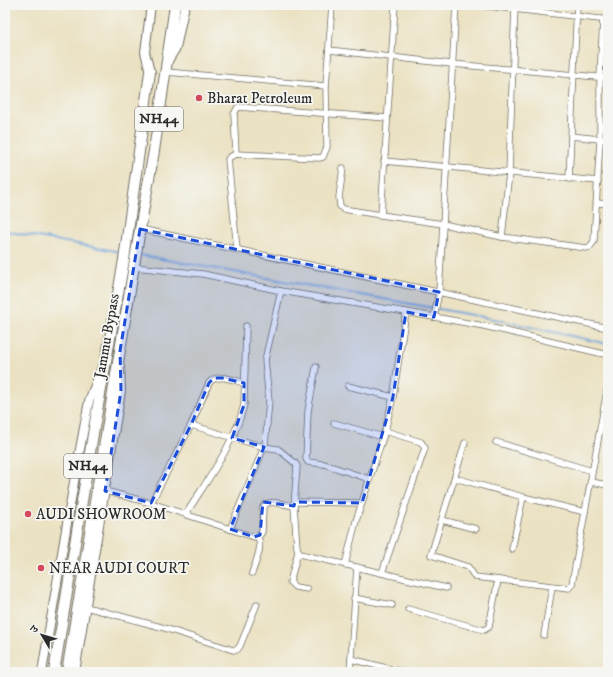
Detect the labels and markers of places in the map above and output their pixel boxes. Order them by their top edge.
place label: Bharat Petroleum [207,89,312,108]
marker: Bharat Petroleum [194,93,204,103]
place label: AUDI SHOWROOM [36,505,167,524]
marker: AUDI SHOWROOM [23,509,33,519]
place label: NEAR AUDI COURT [49,559,190,578]
marker: NEAR AUDI COURT [36,563,46,573]

